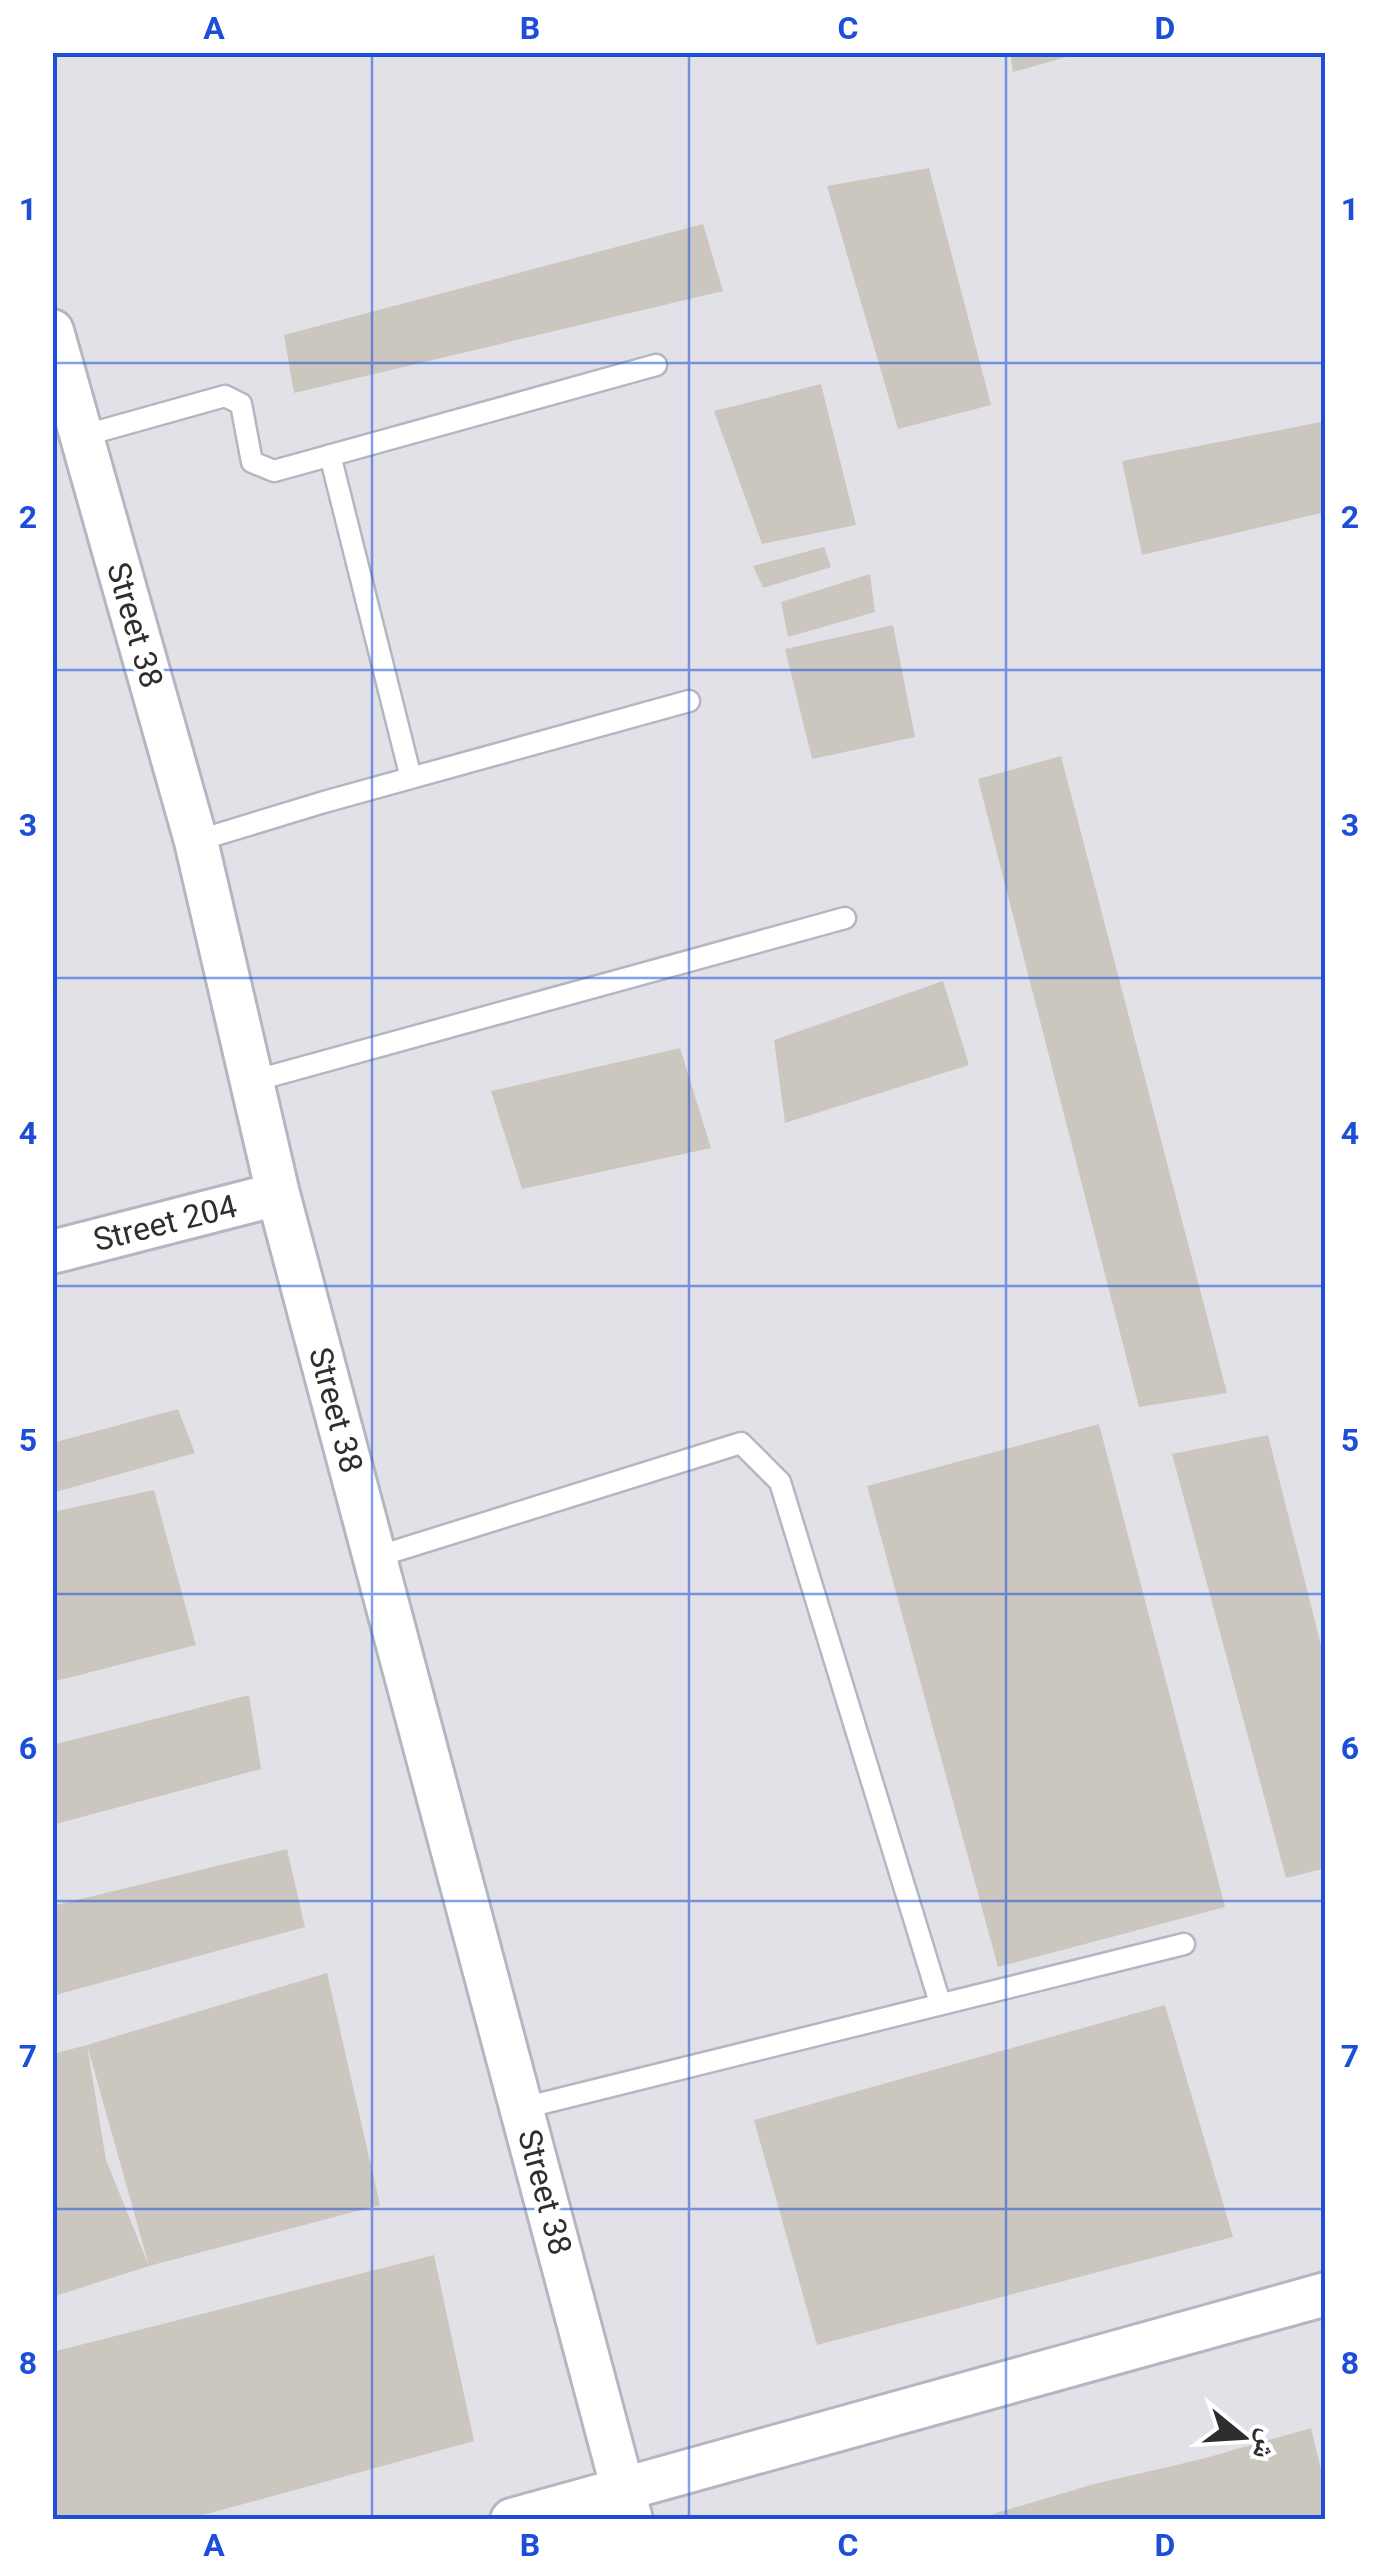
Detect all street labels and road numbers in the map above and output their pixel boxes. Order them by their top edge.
street label: Street 38 [99,558,171,692]
street label: Street 204 [89,1187,241,1259]
street label: Street 38 [301,1343,371,1477]
street label: Street 38 [510,2125,580,2259]

